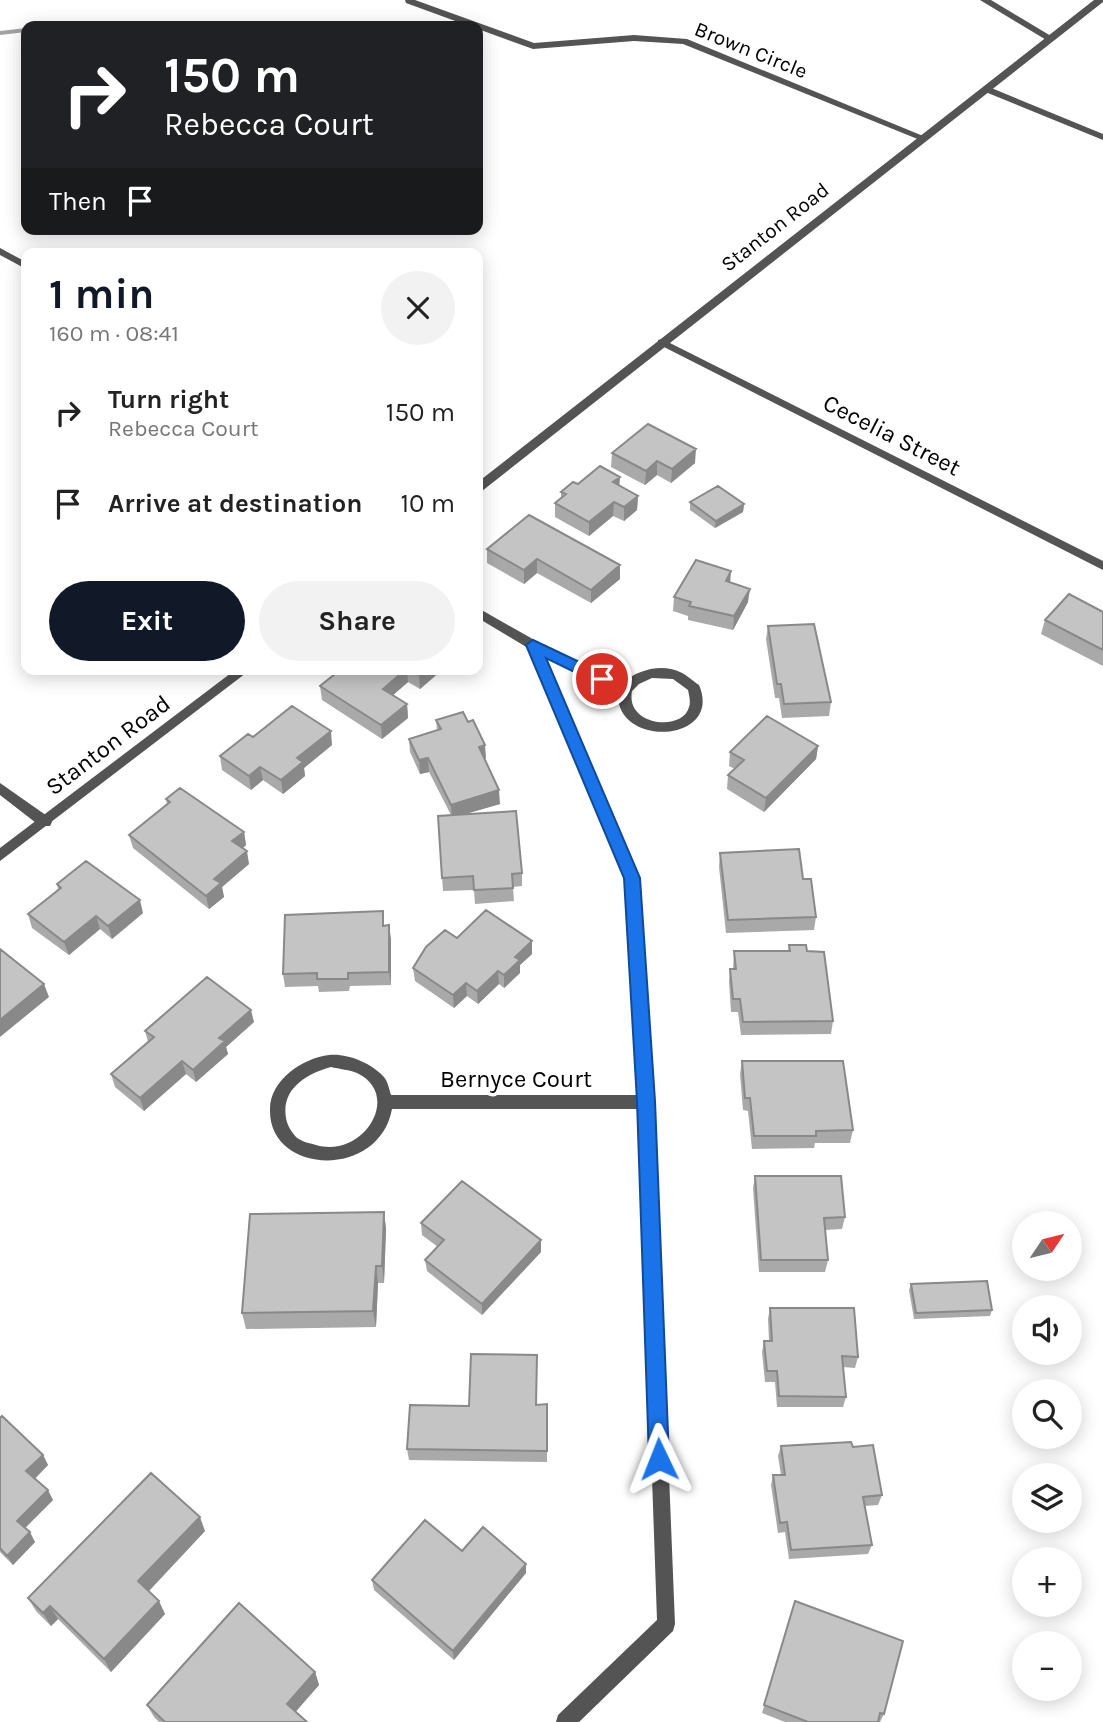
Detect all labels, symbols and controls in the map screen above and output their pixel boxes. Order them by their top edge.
street label: Brown Circle [691,17,811,83]
text: 150 m [164,47,300,104]
icon: right [49,49,140,140]
text: Rebecca Court [164,106,374,143]
street label: Stanton Road [716,177,834,277]
icon: arrive [121,182,159,220]
text: Then [49,186,107,217]
text: 1 min [49,269,154,319]
button: close [381,271,455,345]
text: 160 m · 08:41 [49,320,179,347]
text: Turn right [108,384,229,415]
street label: Cecelia Street [819,388,965,482]
icon: right [49,394,87,432]
text: 150 m [386,397,455,428]
text: Rebecca Court [108,415,259,442]
icon: arrive [49,485,87,523]
text: Arrive at destination [108,488,362,519]
text: 10 m [400,488,455,519]
button: Exit [49,581,245,661]
button: Share [259,581,455,661]
pin [572,649,632,709]
icon: arrive [583,660,621,698]
street label: Stanton Road [40,689,176,801]
street label: Bernyce Court [440,1065,592,1093]
north arrow [1012,1211,1082,1281]
map controls [1012,1211,1082,1701]
button: sound [1012,1295,1082,1365]
button: search [1012,1379,1082,1449]
position arrow [622,1422,696,1496]
button: layers [1012,1463,1082,1533]
button: + [1012,1547,1082,1617]
button: − [1012,1631,1082,1701]

